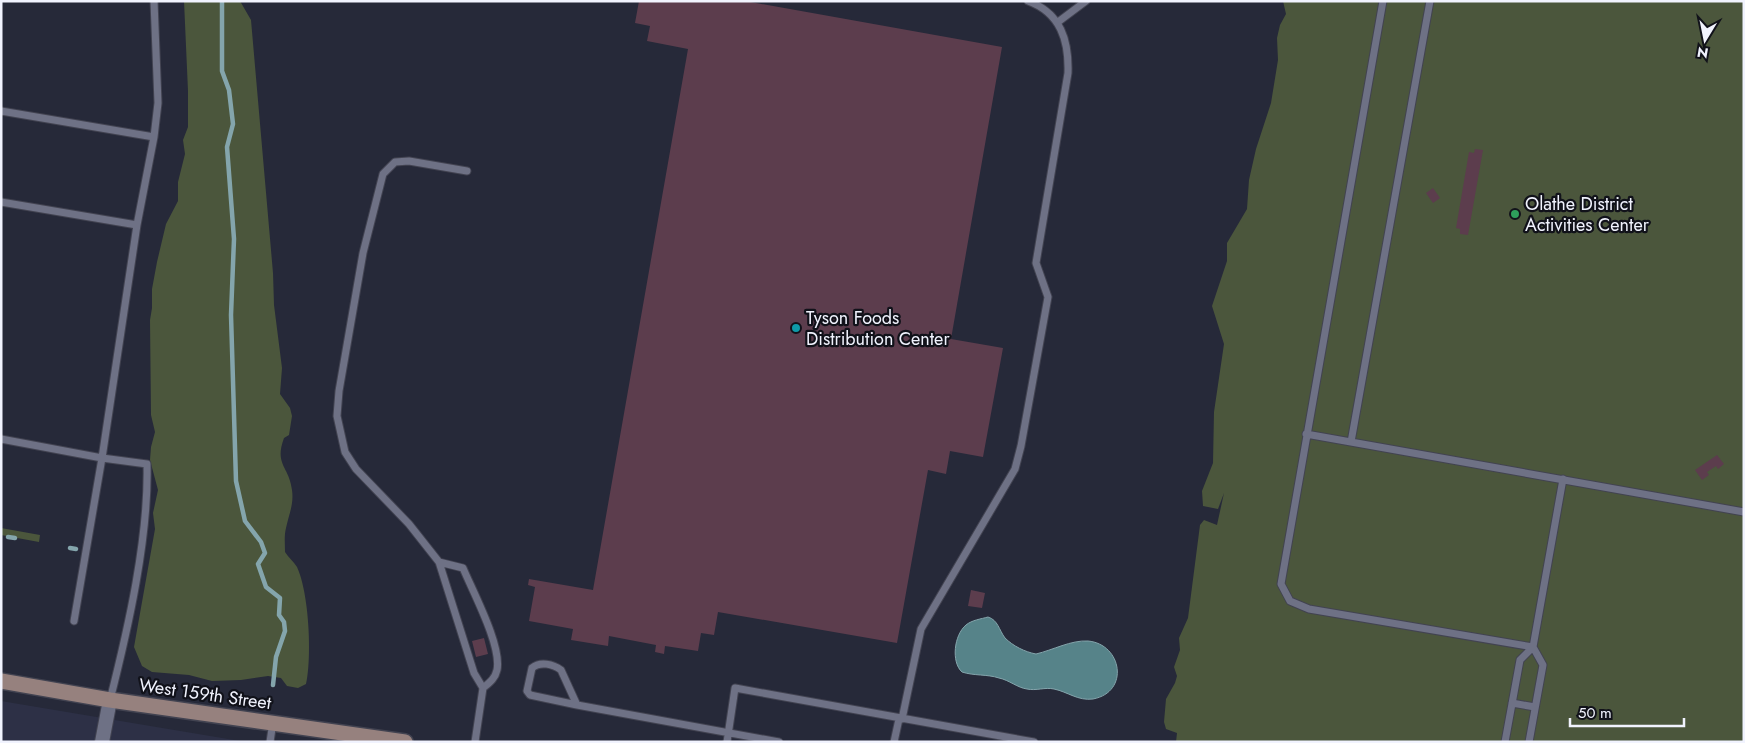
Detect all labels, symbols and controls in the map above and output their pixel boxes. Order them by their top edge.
north arrow [1680,15,1730,65]
text: N [1696,42,1710,64]
place label: Olathe District Activities Center [1525,191,1650,238]
marker: Olathe District Activities Center [1509,208,1521,220]
place label: Tyson Foods Distribution Center [806,305,950,352]
marker: Tyson Foods Distribution Center [790,322,802,334]
street label: West 159th Street [137,672,274,716]
scale bar [1570,696,1684,728]
text: 50 m [1578,702,1612,724]

